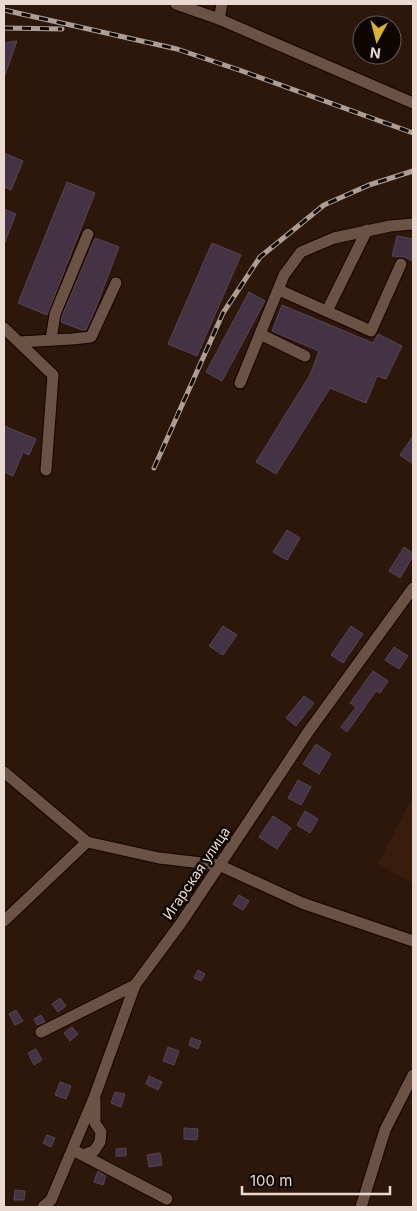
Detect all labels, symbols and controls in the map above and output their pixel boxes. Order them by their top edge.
north arrow [352,15,402,65]
text: N [369,44,382,62]
street label: Игарская улица [159,823,233,923]
scale bar [242,1164,390,1196]
text: 100 m [250,1171,292,1190]

